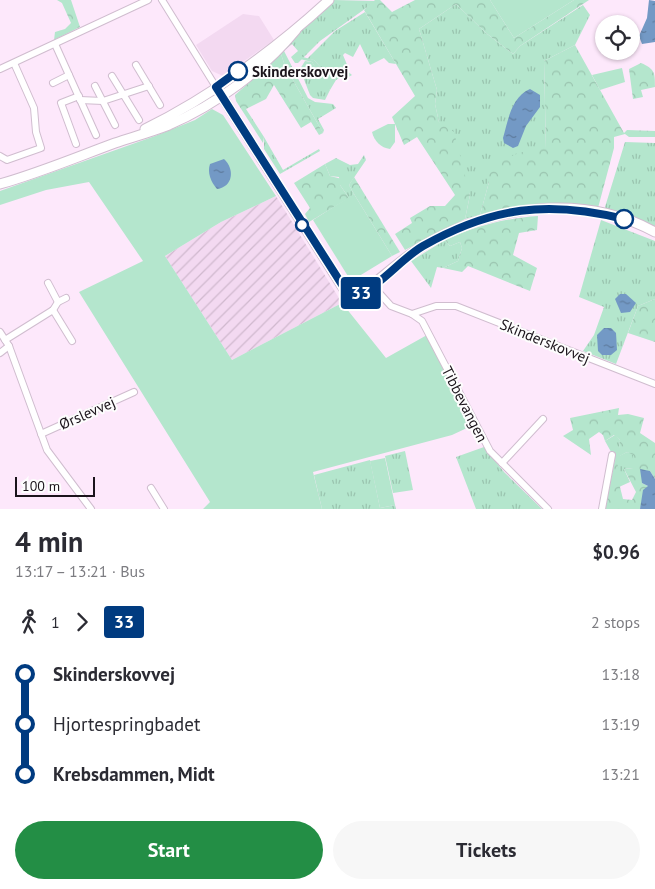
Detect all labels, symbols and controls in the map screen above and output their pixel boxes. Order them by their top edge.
map controls [595,15,640,60]
button: locate [595,15,640,60]
marker: Skinderskovvej [228,61,248,81]
place label: Skinderskovvej [252,62,348,81]
unlabelled marker [614,209,634,229]
unlabelled marker [295,218,309,232]
line badge: 33 [338,277,384,309]
text: 33 [351,281,371,304]
street label: Skinderskovvej [497,314,593,368]
street label: Tibbevangen [438,363,492,445]
street label: Ørslevvej [56,392,118,434]
scale bar [15,474,95,497]
text: 100 m [22,477,60,495]
text: 4 min [15,523,83,560]
text: $0.96 [592,540,640,564]
text: 13:17 – 13:21 · Bus [15,561,145,581]
icon: walk [15,608,43,636]
icon: forward [68,608,96,636]
text: 33 [114,610,134,633]
text: 1 [51,612,60,632]
text: 2 stops [591,612,640,632]
text: Skinderskovvej [53,662,175,686]
text: 13:18 [602,664,640,684]
text: Hjortespringbadet [53,712,200,736]
text: 13:19 [602,714,640,734]
text: Krebsdammen, Midt [53,762,215,786]
text: 13:21 [602,764,640,784]
button: Start [15,821,323,879]
button: Tickets [333,821,640,879]

